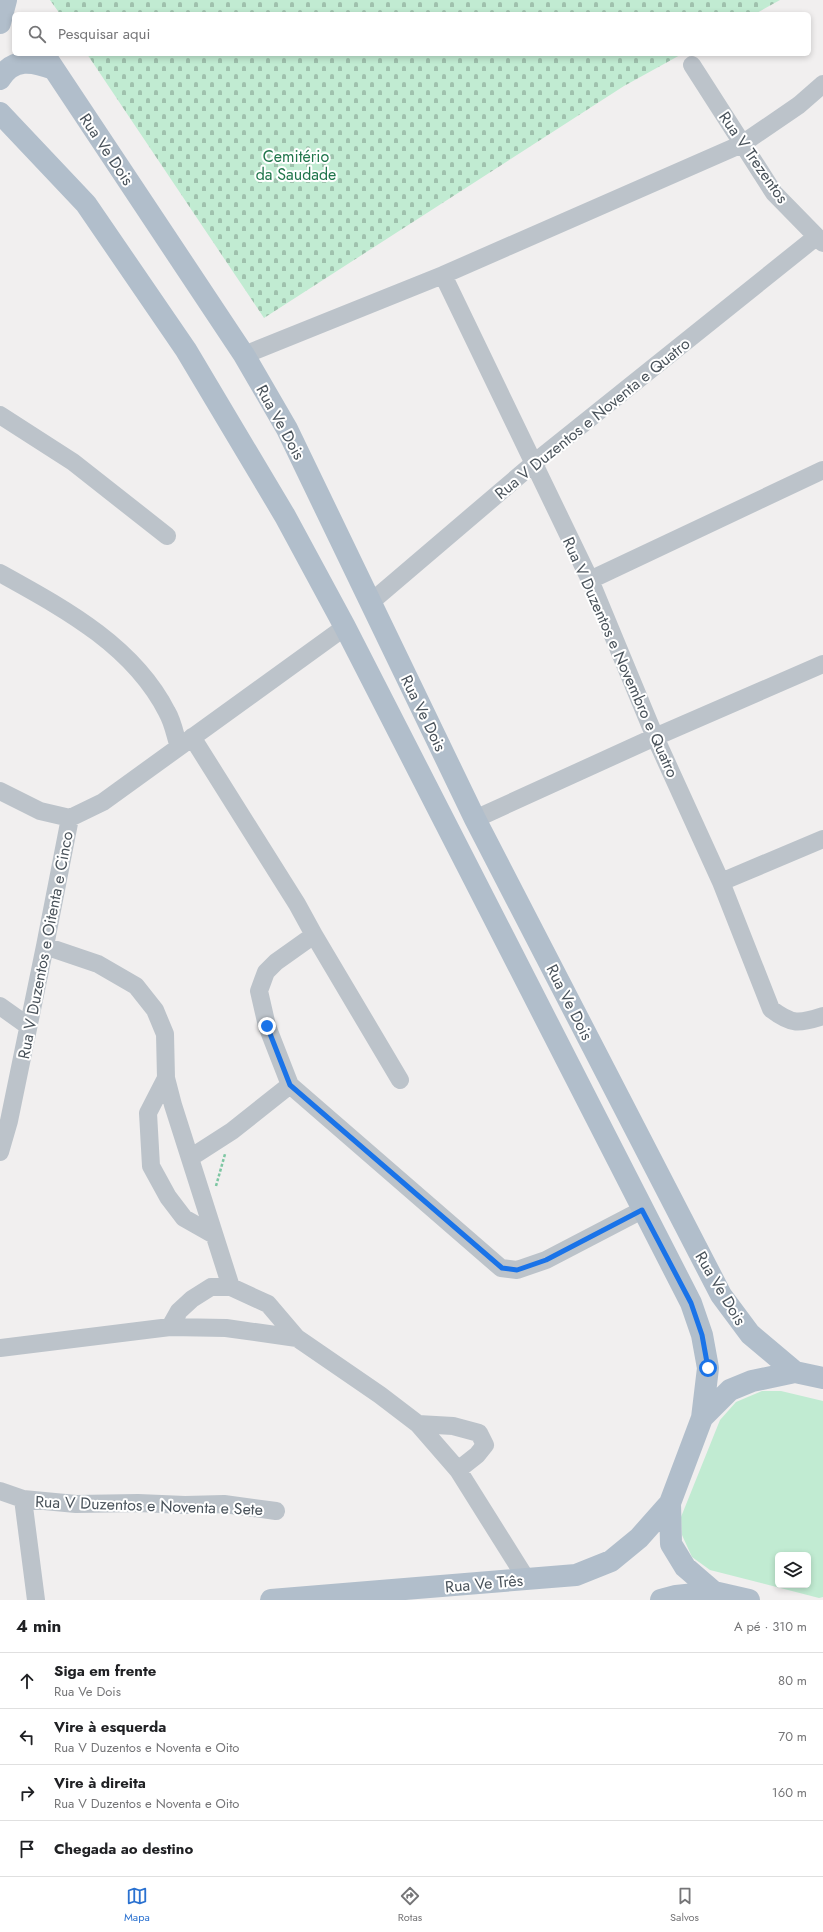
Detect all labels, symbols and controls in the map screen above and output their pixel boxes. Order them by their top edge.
search box [12,12,811,56]
icon: search [26,23,48,45]
text: Pesquisar aqui [58,23,150,45]
street label: Rua V Trezentos [713,107,794,208]
street label: Rua Ve Dois [74,109,139,190]
park label: Cemitério da Saudade [256,145,336,186]
street label: Rua V Duzentos e Noventa e Quatro [490,332,695,505]
street label: Rua Ve Dois [251,381,311,464]
street label: Rua V Duzentos e Novembro e Quatro [557,533,684,781]
street label: Rua Ve Dois [395,671,452,755]
street label: Rua V Duzentos e Oitenta e Cinco [12,829,79,1061]
street label: Rua Ve Dois [541,960,599,1044]
route end [258,1017,276,1035]
street label: Rua Ve Dois [689,1247,752,1329]
route start [699,1359,717,1377]
street label: Rua V Duzentos e Noventa e Sete [35,1490,263,1521]
map controls [775,1552,811,1588]
button: layers [775,1552,811,1588]
street label: Rua Ve Três [444,1569,524,1598]
text: 4 min [16,1614,61,1638]
text: A pé · 310 m [734,1617,807,1636]
text: Siga em frente [54,1660,156,1682]
icon: ahead [16,1670,38,1692]
text: 80 m [778,1671,807,1690]
text: Rua Ve Dois [54,1682,121,1701]
text: Vire à esquerda [54,1716,166,1738]
icon: left [16,1726,38,1748]
text: 70 m [778,1727,807,1746]
text: Rua V Duzentos e Noventa e Oito [54,1738,239,1757]
text: Vire à direita [54,1772,146,1794]
icon: right [16,1782,38,1804]
text: 160 m [772,1783,807,1802]
text: Rua V Duzentos e Noventa e Oito [54,1794,239,1813]
icon: arrive [16,1838,38,1860]
text: Chegada ao destino [54,1838,193,1860]
tab: Mapa [124,1885,150,1925]
tab: Rotas [398,1885,422,1925]
tab: Salvos [670,1885,699,1925]

